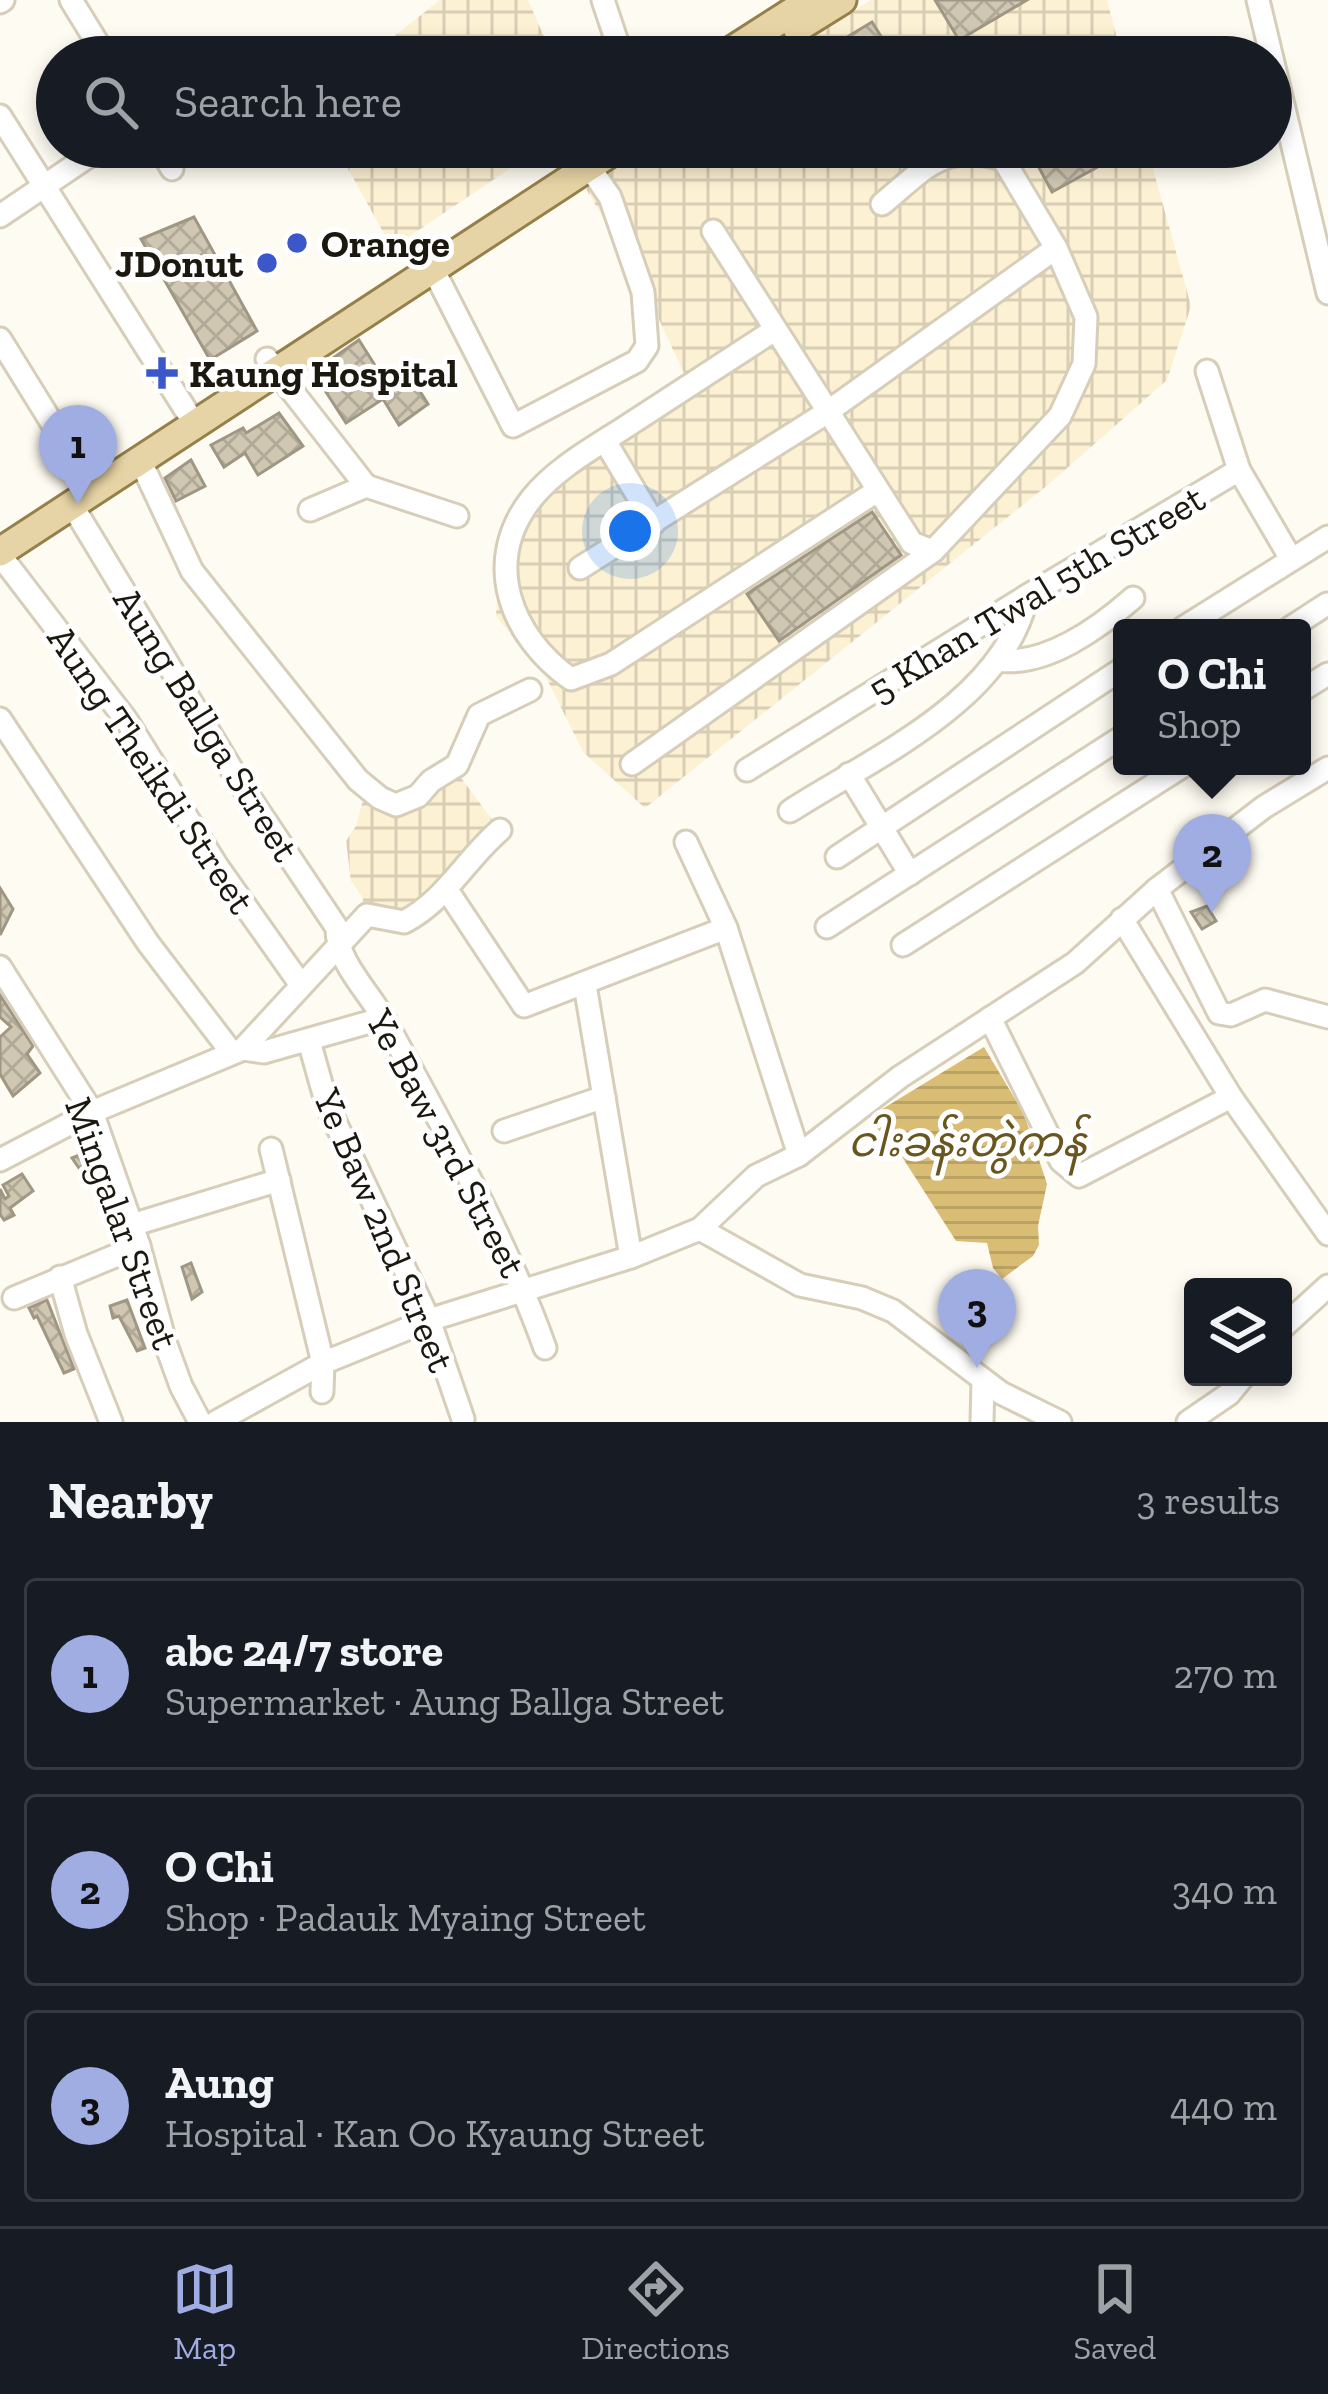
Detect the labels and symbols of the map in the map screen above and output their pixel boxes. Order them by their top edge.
place label: Orange [321,220,450,267]
marker: Orange [284,230,310,256]
place label: JDonut [115,240,243,287]
marker: JDonut [254,250,280,276]
place label: Kaung Hospital [189,350,458,397]
marker: Kaung Hospital [146,357,178,389]
pin: 1 [39,405,117,504]
street label: 5 Khan Twal 5th Street [860,474,1213,712]
your location [600,501,660,561]
street label: Aung Ballga Street [103,579,310,870]
street label: Aung Theikdi Street [38,616,266,923]
pin: 2 [1173,814,1251,913]
street label: Ye Baw 3rd Street [356,1001,537,1285]
street label: Ye Baw 2nd Street [303,1081,466,1379]
street label: Mingalar Street [55,1091,190,1356]
water label: ငါးခန်းတွဲကန် [848,1113,1092,1176]
pin: 3 [938,1269,1016,1368]

